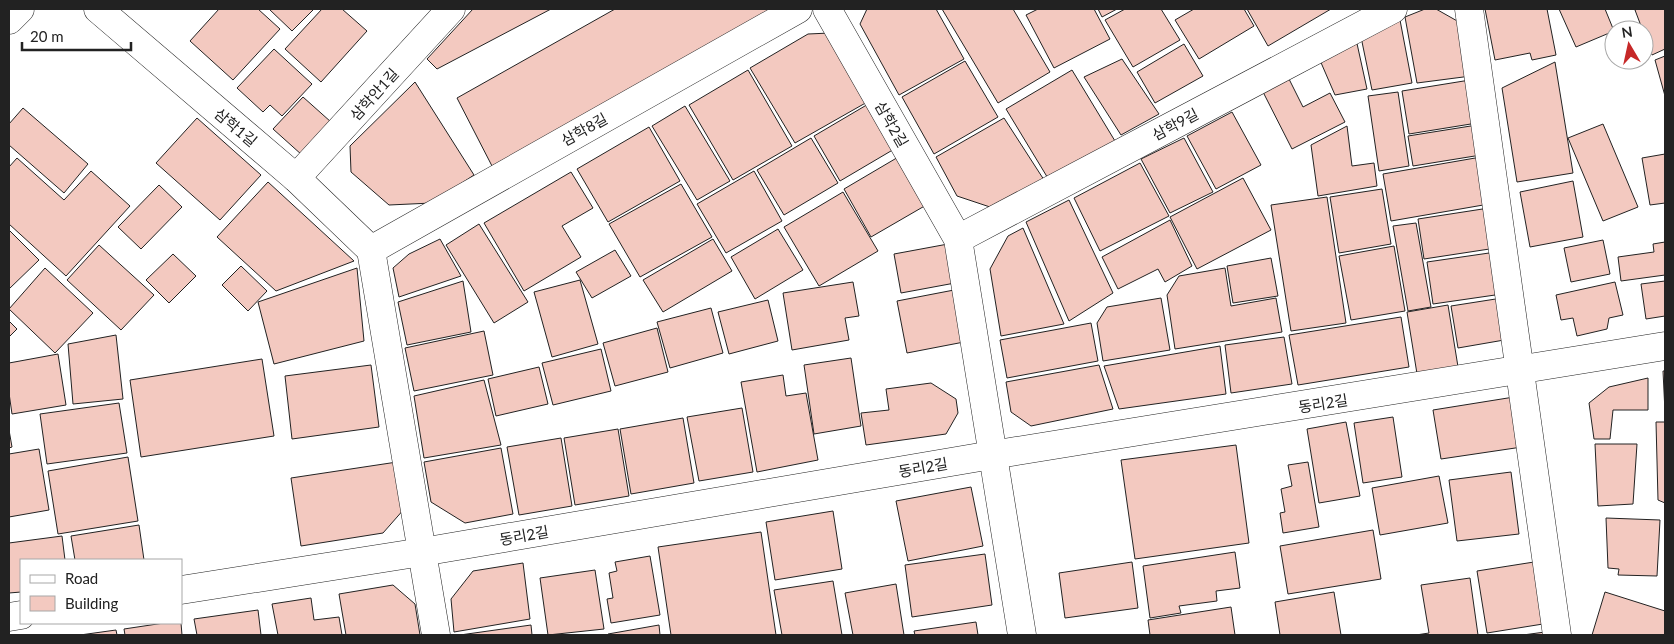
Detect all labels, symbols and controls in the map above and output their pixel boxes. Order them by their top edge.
scale bar [22,20,131,52]
north arrow [1604,20,1654,70]
text: N [1620,22,1634,41]
text: 20 m [30,27,64,45]
street label: 삼학안1길 [346,64,402,124]
street label: 삼학2길 [872,98,912,150]
street label: 삼학1길 [211,104,261,150]
street label: 삼학9길 [1149,104,1201,144]
street label: 삼학8길 [558,109,610,149]
street label: 동리2길 [1297,390,1349,416]
street label: 동리2길 [897,454,949,480]
street label: 동리2길 [498,522,550,548]
legend [20,559,182,624]
text: Road [65,569,98,587]
text: Building [65,594,118,612]

